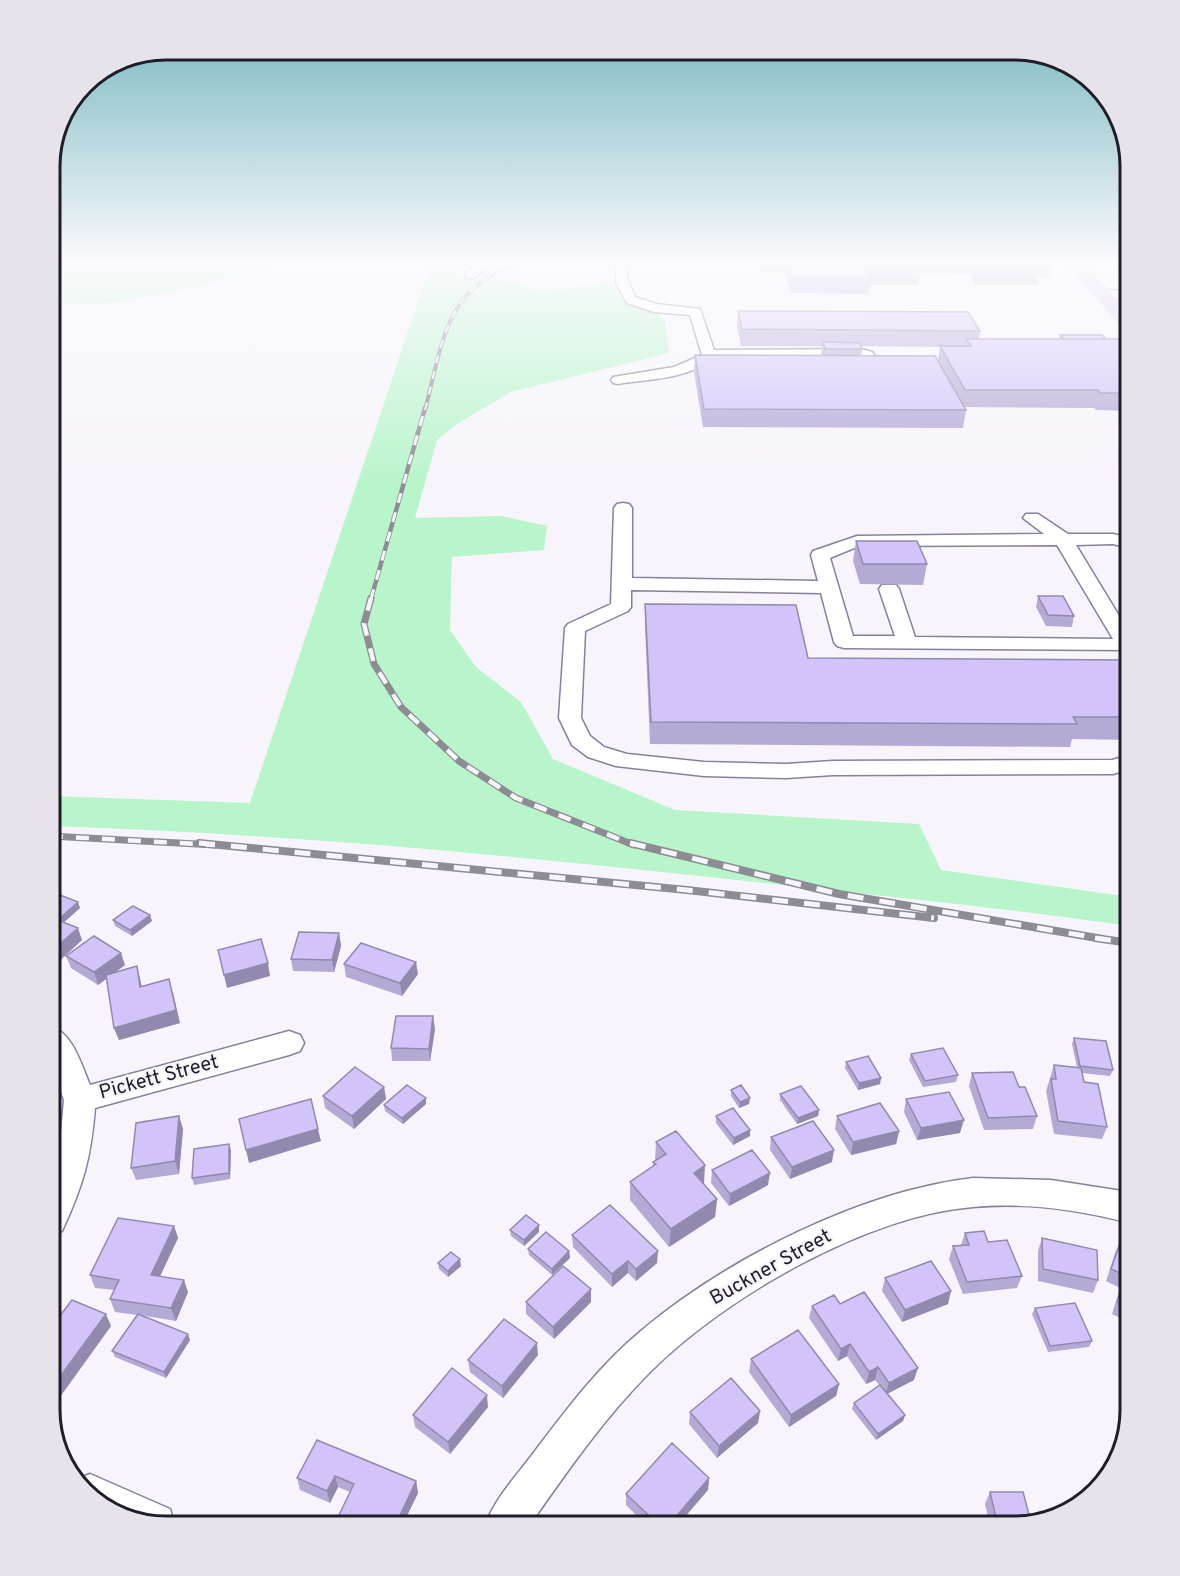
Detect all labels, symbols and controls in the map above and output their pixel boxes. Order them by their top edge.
street label: Pickett Street [96,1050,222,1106]
street label: Buckner Street [706,1224,836,1312]

